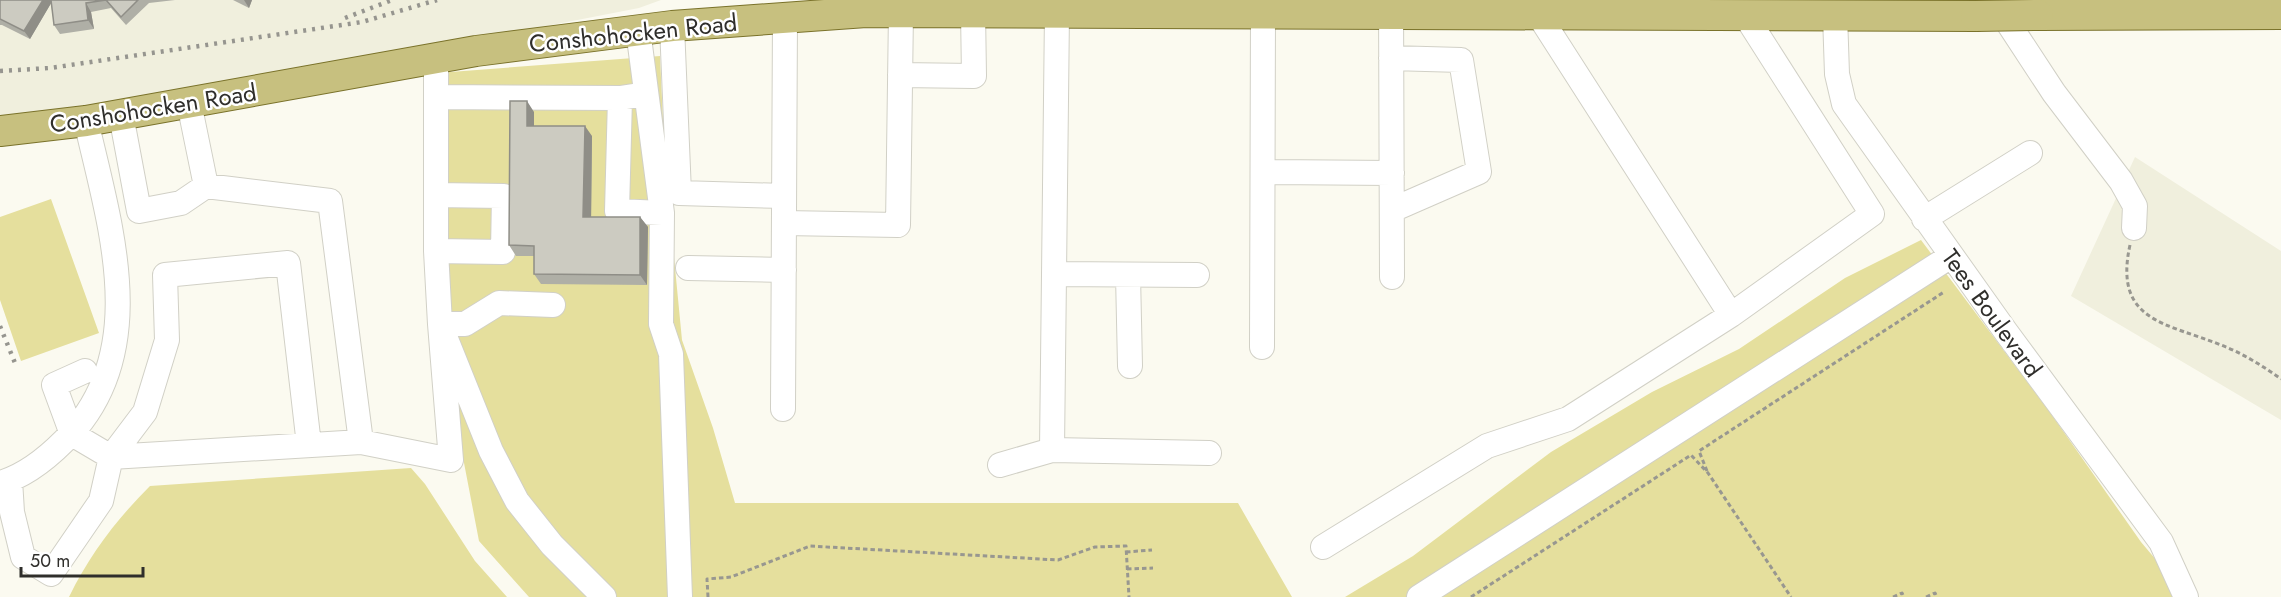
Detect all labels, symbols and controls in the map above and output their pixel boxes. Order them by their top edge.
street label: Conshohocken Road [527,5,739,61]
street label: Conshohocken Road [47,74,259,142]
street label: Tees Boulevard [1933,242,2051,384]
scale bar [21,540,142,578]
text: 50 m [30,548,70,574]

